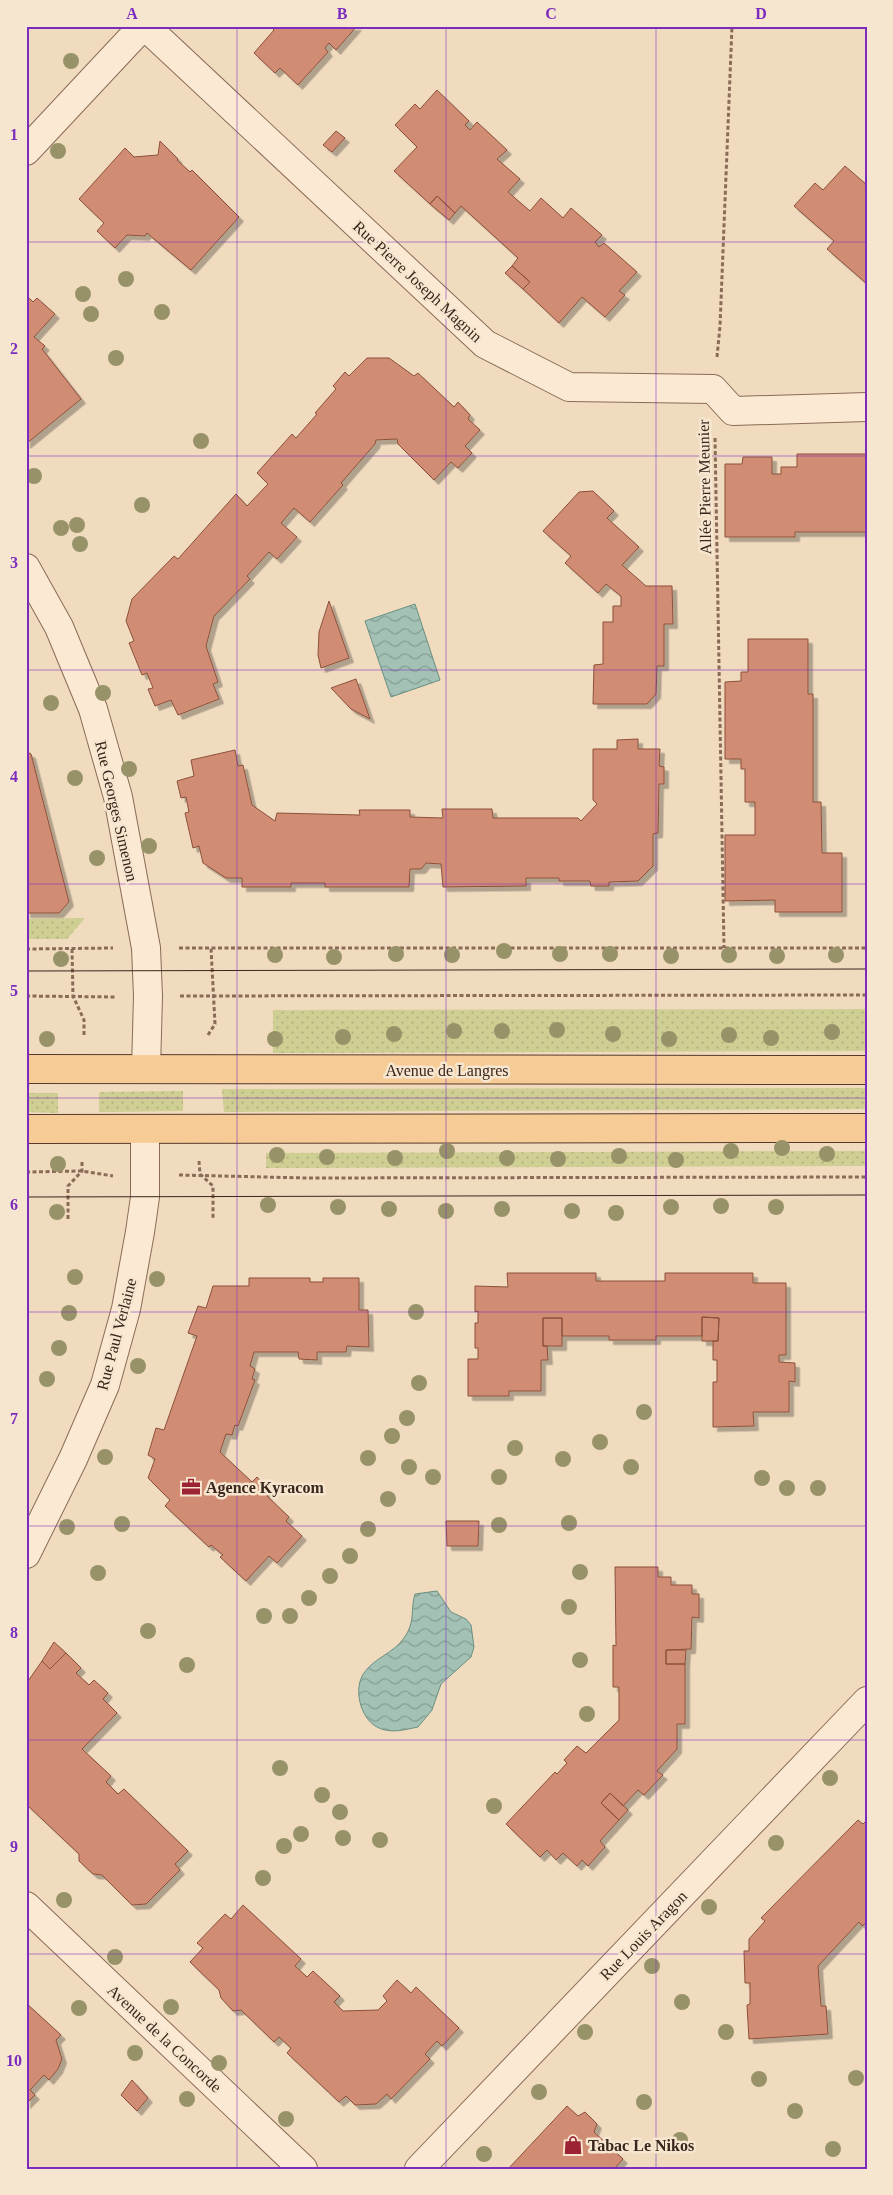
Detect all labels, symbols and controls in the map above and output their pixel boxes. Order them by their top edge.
text: A [126,5,138,22]
text: B [337,5,348,22]
text: C [545,5,557,22]
text: D [755,5,767,22]
text: 1 [10,126,18,143]
street label: Rue Pierre Joseph Magnin [349,217,485,346]
text: 2 [10,340,18,357]
street label: Allée Pierre Meunier [695,419,714,555]
text: 3 [10,554,18,571]
street label: Rue Georges Simenon [91,739,141,883]
text: 4 [10,768,18,785]
text: 5 [10,982,18,999]
street label: Avenue de Langres [385,1062,509,1080]
text: 6 [10,1196,18,1213]
street label: Rue Paul Verlaine [93,1276,140,1392]
text: 7 [10,1410,18,1427]
office icon: Agence Kyracom [180,1476,202,1498]
place label: Agence Kyracom [206,1479,324,1497]
text: 8 [10,1624,18,1641]
text: 9 [10,1838,18,1855]
street label: Rue Louis Aragon [596,1887,691,1984]
street label: Avenue de la Concorde [104,1981,225,2096]
text: 10 [6,2052,22,2069]
shop icon: Tabac Le Nikos [562,2134,584,2156]
place label: Tabac Le Nikos [588,2137,694,2154]

